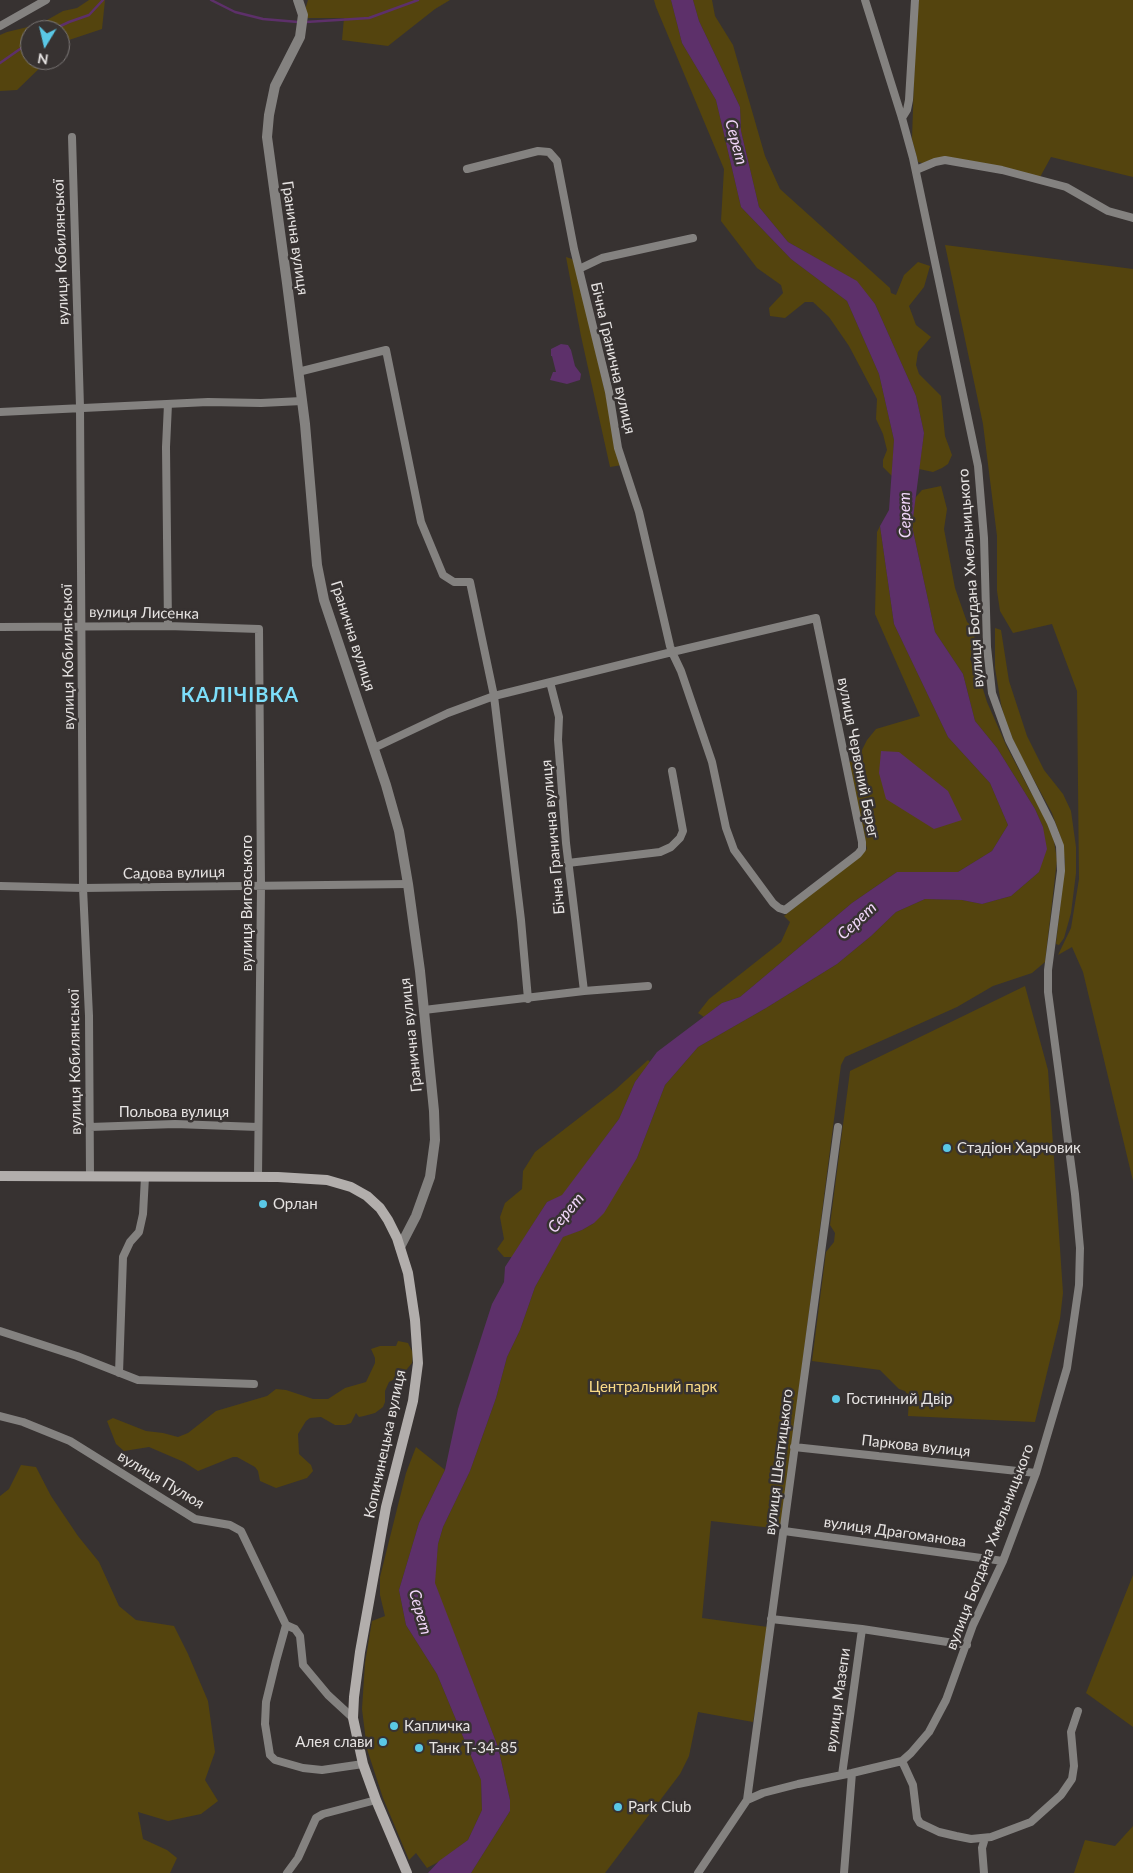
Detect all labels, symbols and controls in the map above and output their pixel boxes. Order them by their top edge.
north arrow [20,20,70,70]
text: N [36,50,49,69]
water label: Серет [721,117,751,167]
street label: вулиця Кобилянської [49,179,73,325]
street label: Гранична вулиця [278,180,312,296]
street label: Бічна Гранична вулиця [587,280,639,436]
street label: вулиця Богдана Хмельницького [954,468,988,688]
water label: Серет [895,492,915,538]
street label: Гранична вулиця [327,579,379,693]
street label: вулиця Кобилянської [58,584,78,730]
street label: вулиця Лисенка [89,603,199,623]
street label: вулиця Червоний Берег [834,676,882,840]
district label: КАЛІЧІВКА [180,684,300,708]
street label: Бічна Гранична вулиця [537,759,569,915]
street label: вулиця Виговського [238,835,256,971]
street label: Садова вулиця [123,863,225,883]
water label: Серет [834,898,880,944]
street label: Гранична вулиця [396,977,426,1093]
street label: вулиця Кобилянської [65,989,85,1135]
street label: Польова вулиця [119,1103,229,1121]
place label: Стадіон Харчовик [957,1139,1081,1157]
marker: Стадіон Харчовик [941,1142,953,1154]
water label: Серет [544,1189,588,1237]
place label: Орлан [273,1195,318,1213]
marker: Орлан [257,1198,269,1210]
street label: Копичинецька вулиця [360,1368,410,1520]
park label: Центральний парк [589,1378,717,1396]
street label: вулиця Шептицького [761,1388,797,1536]
place label: Гостинний Двір [846,1390,952,1408]
marker: Гостинний Двір [830,1393,842,1405]
street label: Паркова вулиця [861,1431,971,1461]
street label: вулиця Богдана Хмельницького [942,1441,1038,1653]
street label: вулиця Пулюя [114,1447,208,1513]
street label: вулиця Драгоманова [823,1513,967,1551]
water label: Серет [404,1587,436,1637]
street label: вулиця Мазепи [822,1647,854,1753]
place label: Капличка [404,1717,470,1735]
marker: Капличка [388,1720,400,1732]
place label: Алея слави [295,1733,373,1751]
marker: Алея слави [377,1736,389,1748]
place label: Танк Т-34-85 [429,1739,518,1757]
marker: Танк Т-34-85 [413,1742,425,1754]
place label: Park Club [628,1798,691,1816]
marker: Park Club [612,1801,624,1813]

